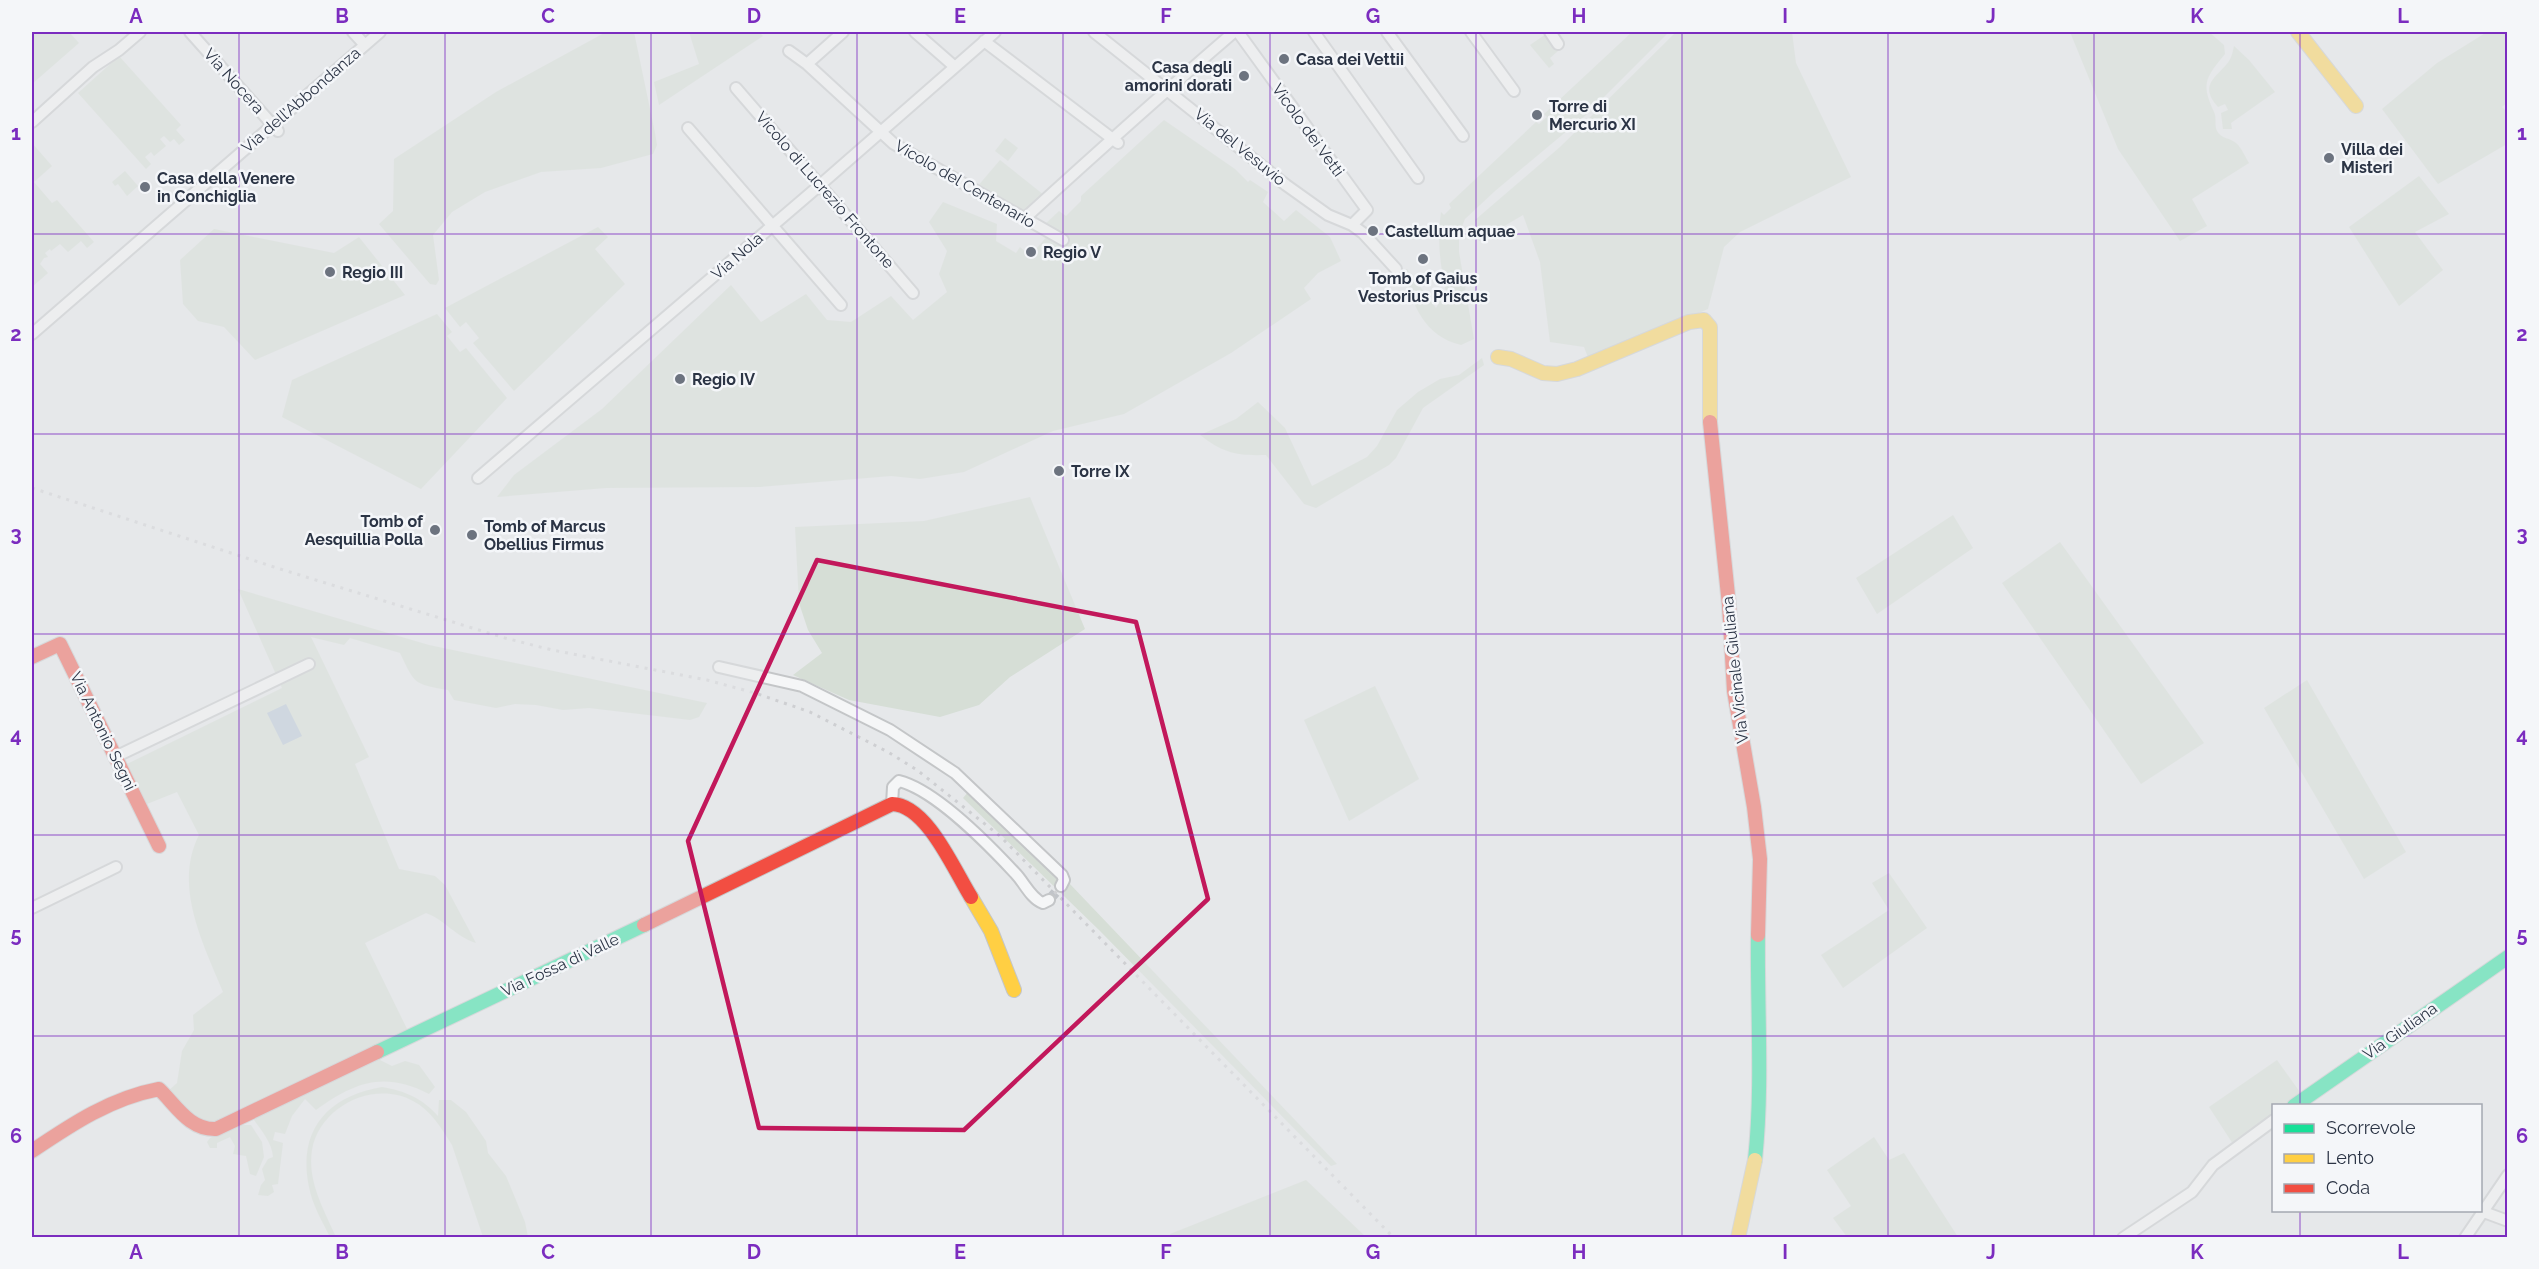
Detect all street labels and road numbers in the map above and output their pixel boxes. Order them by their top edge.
street label: Via dell'Abbondanza [238,43,364,157]
street label: Via Nocera [200,44,268,118]
street label: Vicolo dei Vetti [1268,80,1348,180]
street label: Via del Vesuvio [1191,104,1289,190]
street label: Vicolo di Lucrezio Frontone [752,108,898,272]
street label: Vicolo del Centenario [892,136,1038,232]
street label: Via Nola [707,229,767,283]
street label: Via Vicinale Giuliana [1718,595,1752,745]
street label: Via Antonio Segni [66,669,140,793]
street label: Via Fossa di Valle [498,929,622,1001]
street label: Via Giuliana [2359,998,2441,1064]

